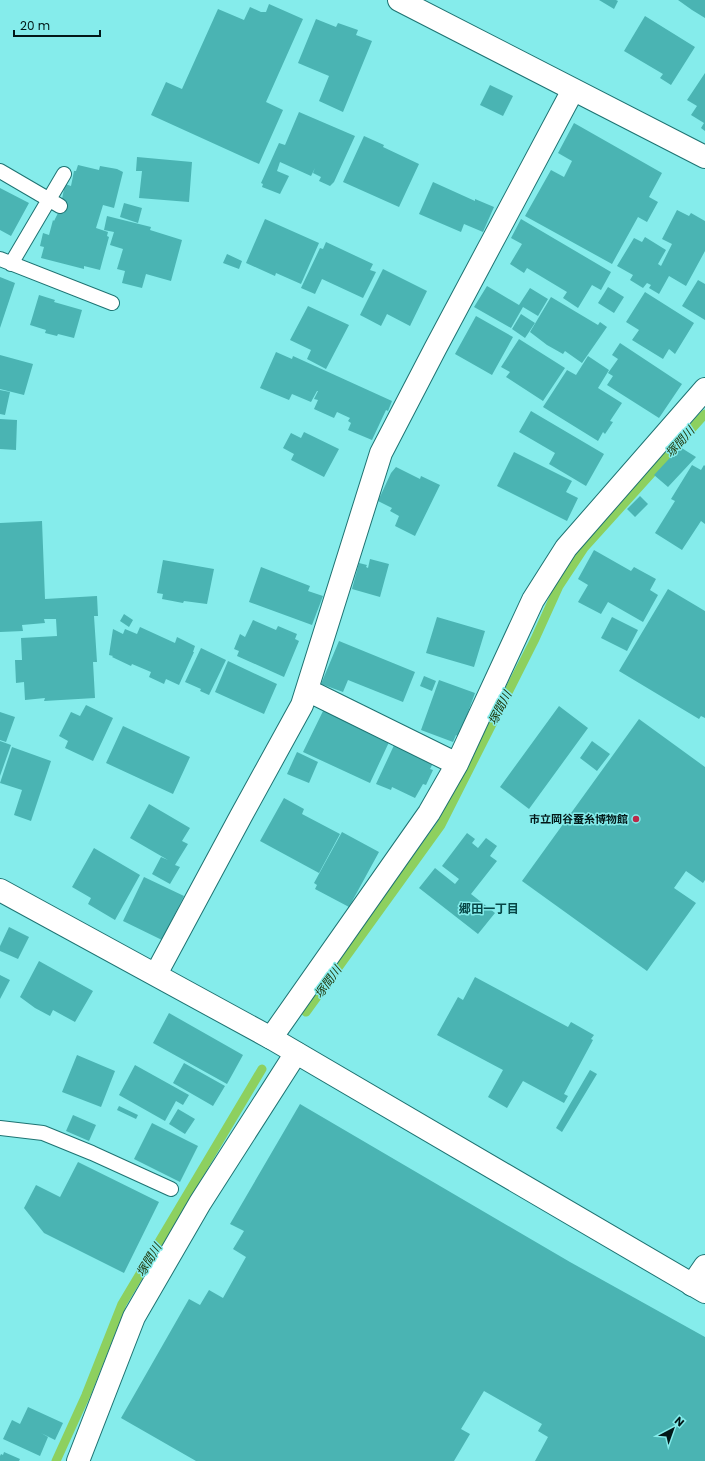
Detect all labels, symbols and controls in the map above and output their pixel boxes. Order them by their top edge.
scale bar [14,12,100,38]
text: 20 m [20,17,50,34]
water label: 塚間川 [661,421,699,461]
water label: 塚間川 [484,686,516,728]
place label: 市立岡谷蚕糸博物館 [529,811,628,827]
marker: 市立岡谷蚕糸博物館 [631,814,641,824]
district label: 郷田一丁目 [459,900,519,917]
water label: 塚間川 [310,961,346,1001]
water label: 塚間川 [132,1238,166,1280]
north arrow [653,1409,693,1449]
text: N [671,1413,688,1430]

